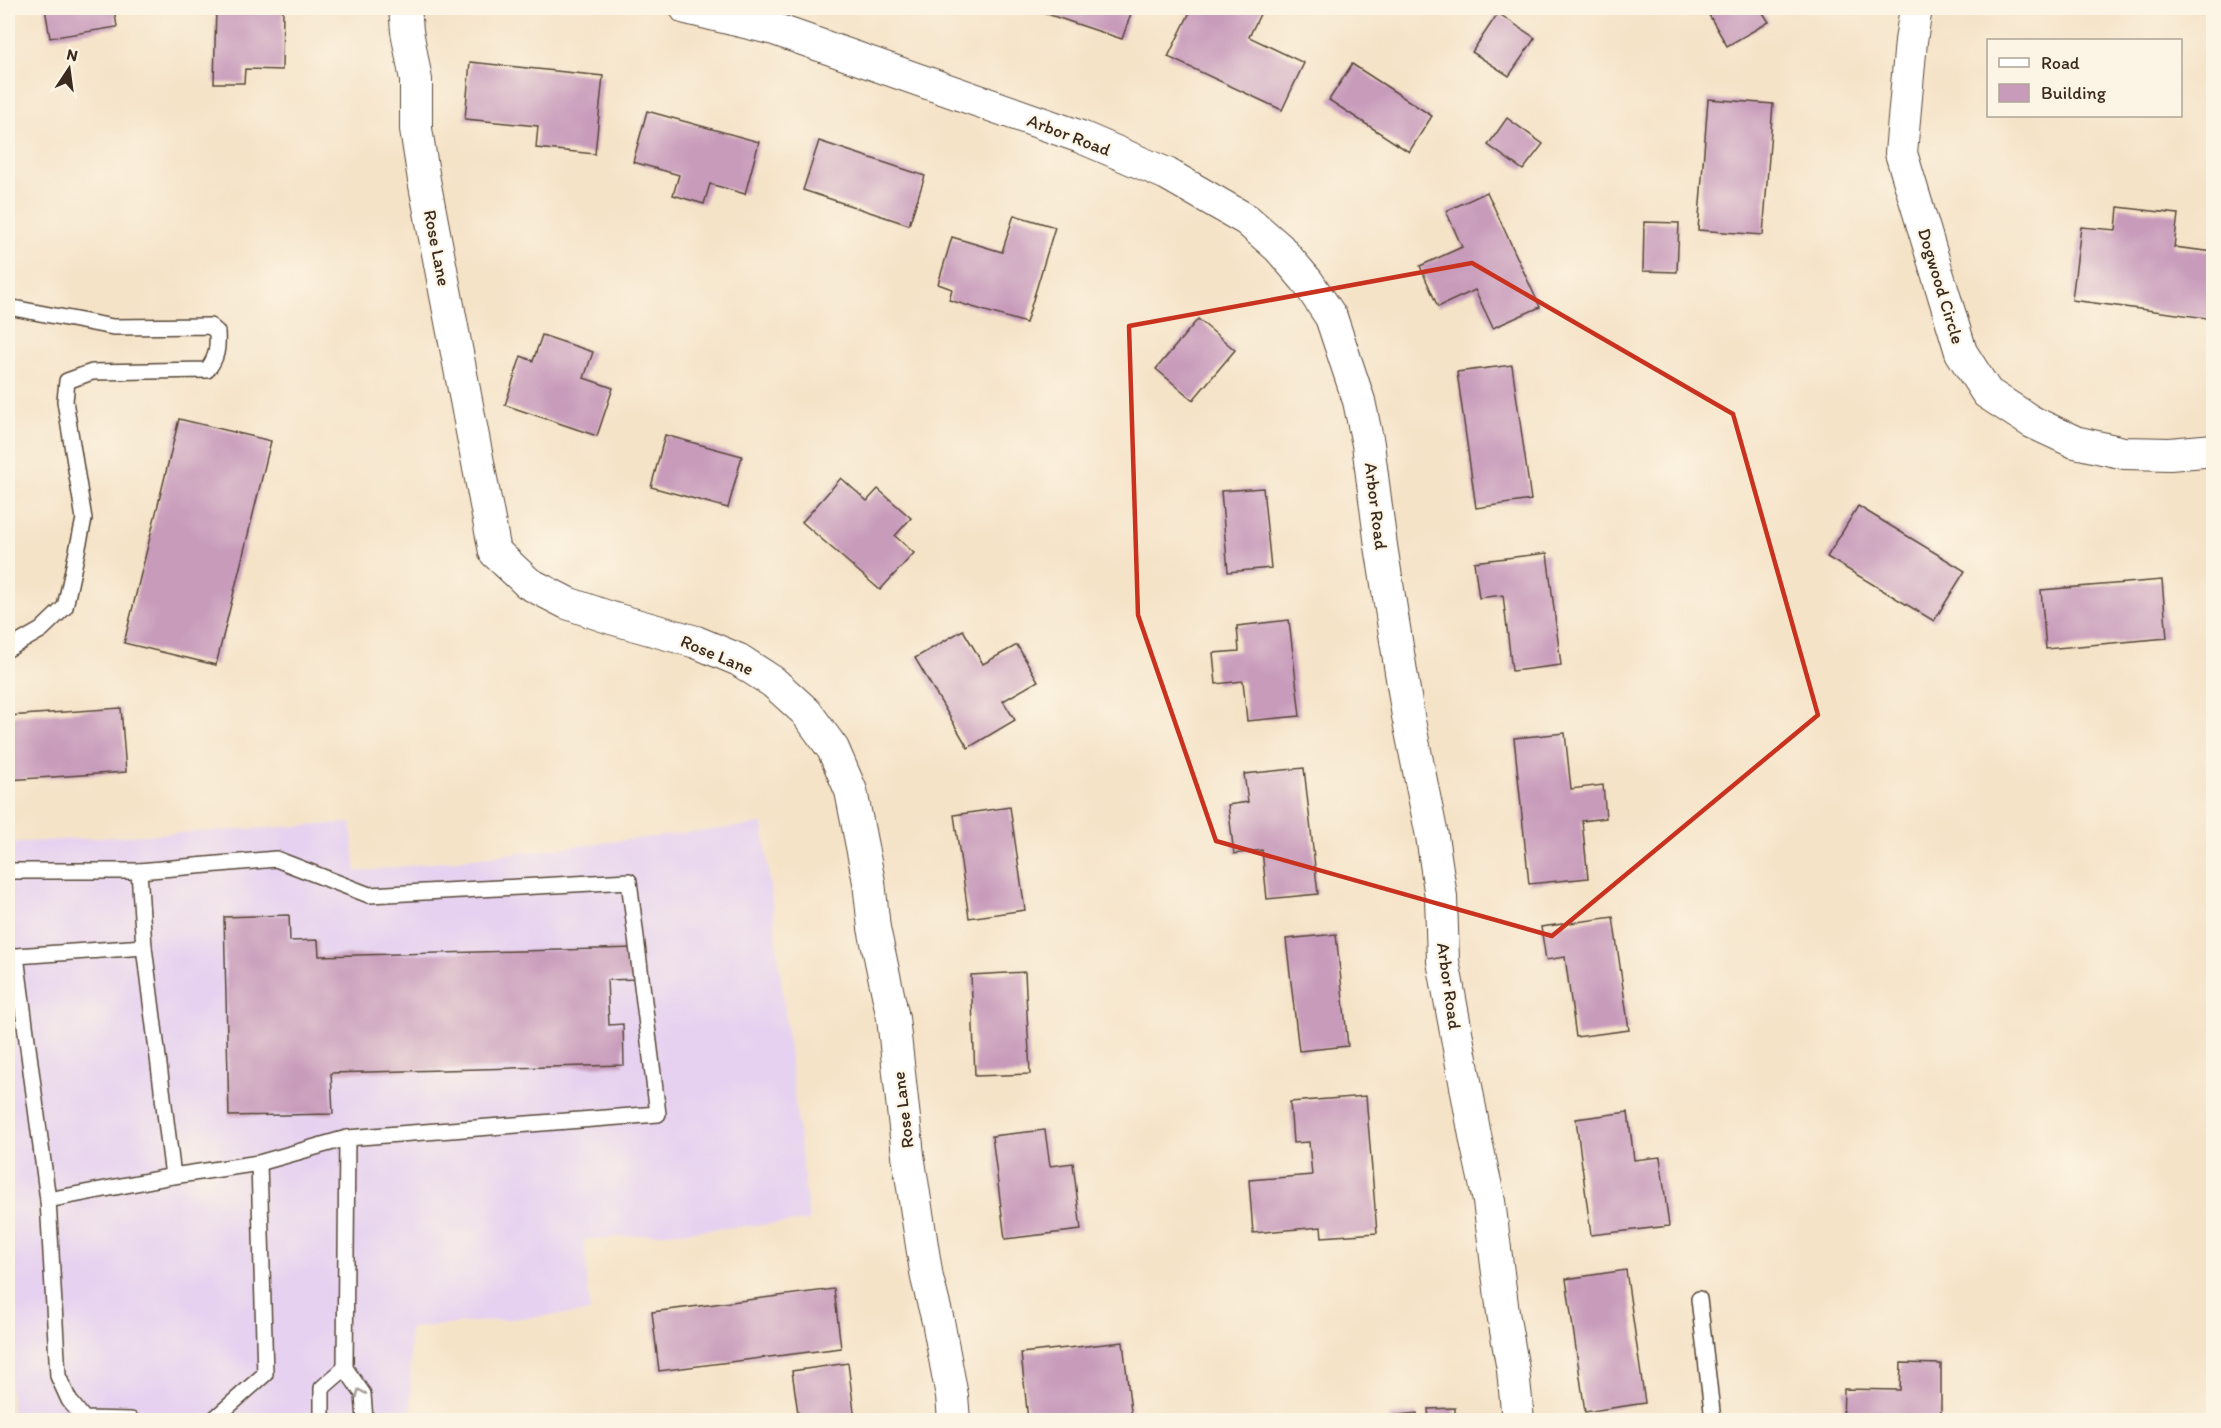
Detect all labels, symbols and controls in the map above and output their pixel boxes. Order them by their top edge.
north arrow [39,39,99,99]
legend [1987,39,2182,117]
text: N [65,44,80,65]
text: Road [2041,52,2080,74]
text: Building [2041,82,2107,104]
street label: Arbor Road [1024,109,1114,161]
street label: Rose Lane [419,208,455,288]
street label: Dogwood Circle [1913,225,1969,347]
street label: Arbor Road [1360,461,1392,551]
street label: Rose Lane [677,630,757,680]
street label: Arbor Road [1432,941,1466,1031]
street label: Rose Lane [887,1070,919,1150]
one-way arrow [355,1388,367,1399]

